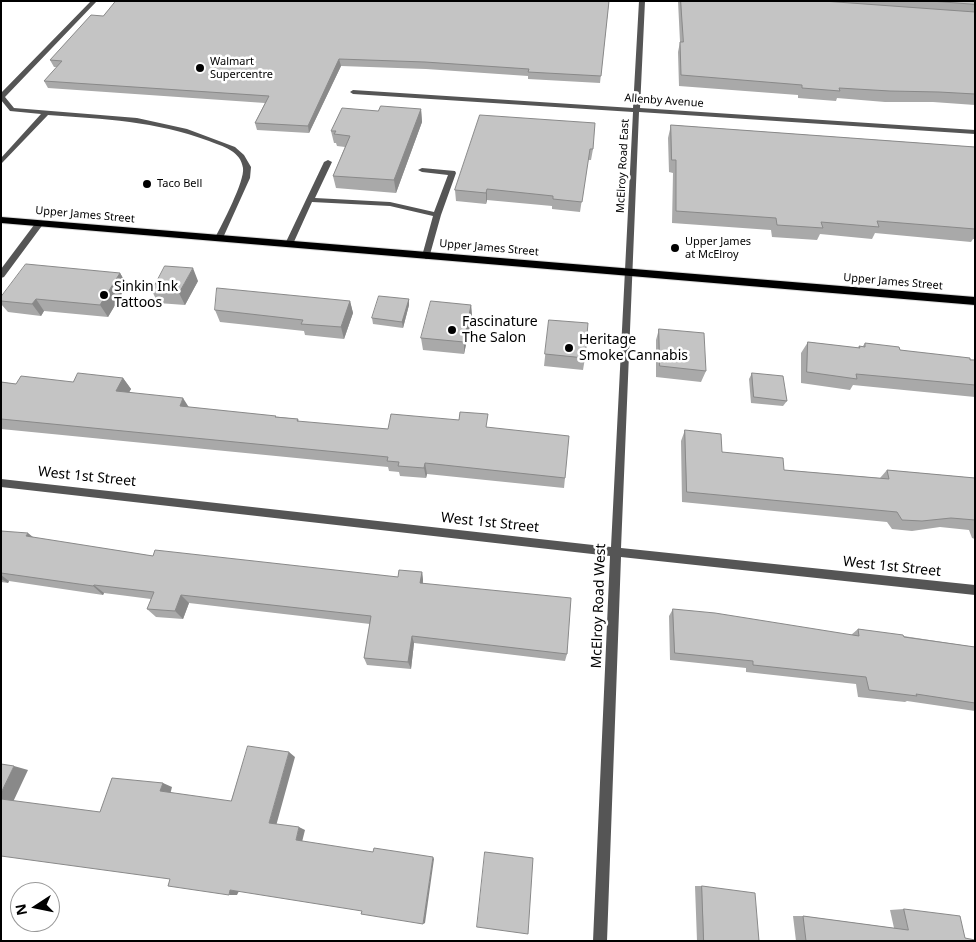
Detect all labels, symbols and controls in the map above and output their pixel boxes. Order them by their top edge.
place label: Walmart Supercentre [210,55,273,81]
marker: Walmart Supercentre [194,62,206,74]
street label: Allenby Avenue [624,92,704,110]
street label: McElroy Road East [614,119,632,213]
place label: Taco Bell [157,177,202,191]
marker: Taco Bell [141,178,153,190]
street label: Upper James Street [35,204,135,226]
place label: Upper James at McElroy [685,235,751,261]
street label: Upper James Street [439,237,539,259]
marker: Upper James at McElroy [669,242,681,254]
street label: Upper James Street [843,271,943,293]
place label: Sinkin Ink Tattoos [114,279,178,312]
marker: Sinkin Ink Tattoos [98,289,110,301]
place label: Fascinature The Salon [462,314,538,347]
marker: Fascinature The Salon [446,324,458,336]
place label: Heritage Smoke Cannabis [579,332,688,364]
marker: Heritage Smoke Cannabis [563,342,575,354]
street label: West 1st Street [37,463,137,491]
street label: West 1st Street [440,509,540,537]
street label: McElroy Road West [588,543,610,669]
street label: West 1st Street [842,553,942,581]
north arrow [10,882,60,932]
text: N [10,902,31,917]

